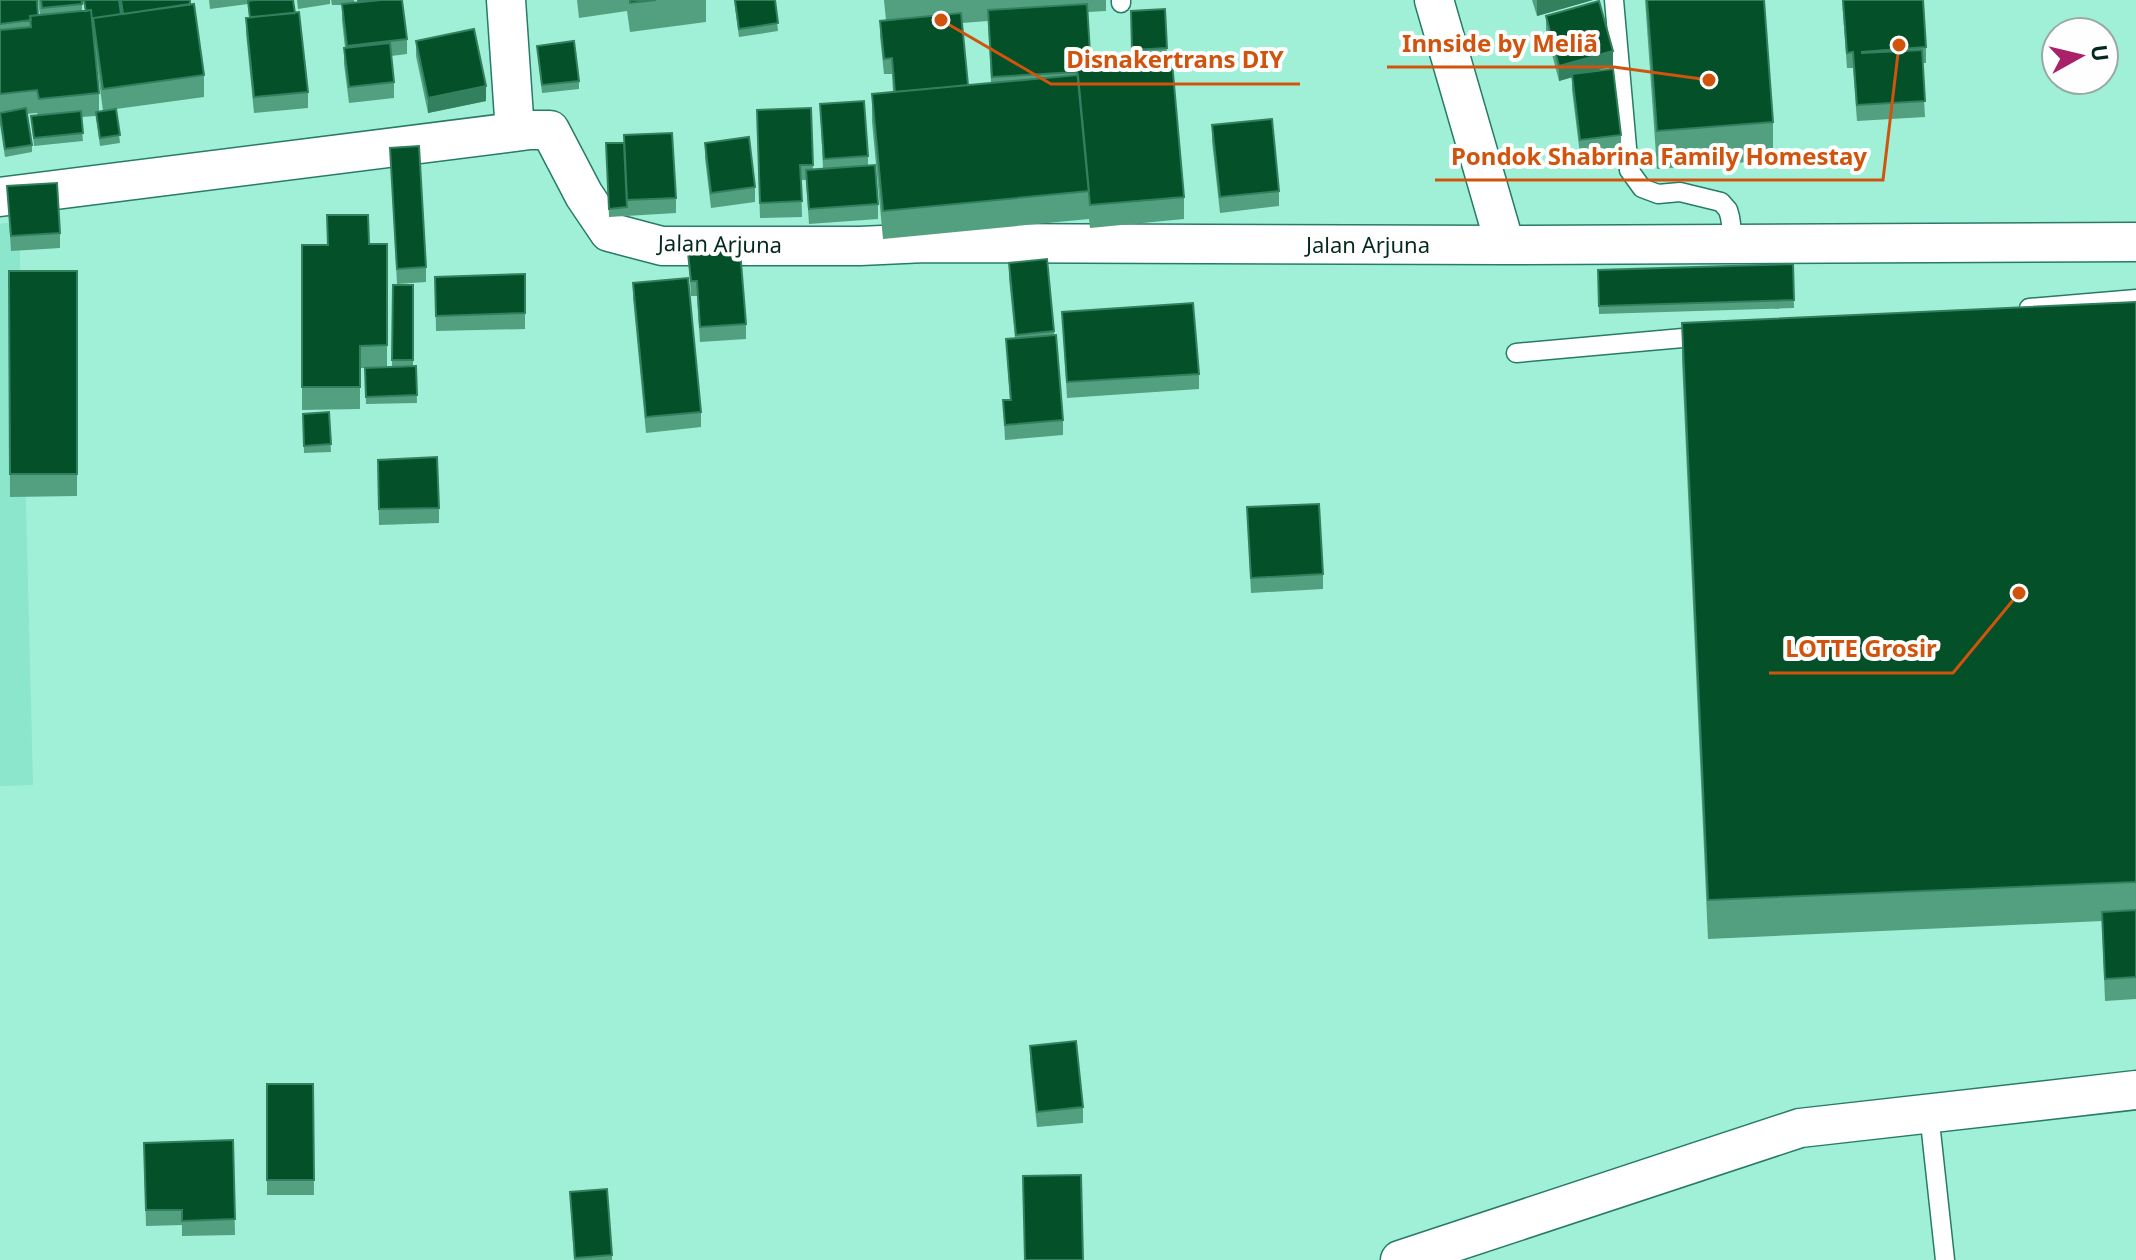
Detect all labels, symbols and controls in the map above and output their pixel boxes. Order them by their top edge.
north arrow [2040,16,2120,96]
callout: Innside by Meliã [1387,19,1614,67]
text: Innside by Meliã [1402,26,1598,59]
callout: Disnakertrans DIY [1051,36,1300,84]
text: Disnakertrans DIY [1066,42,1285,75]
text: U [2085,43,2117,63]
callout: Pondok Shabrina Family Homestay [1435,132,1883,180]
text: Pondok Shabrina Family Homestay [1451,139,1867,172]
street label: Jalan Arjuna [656,227,782,259]
street label: Jalan Arjuna [1304,229,1430,259]
callout: LOTTE Grosir [1769,625,1953,673]
text: LOTTE Grosir [1785,631,1937,664]

